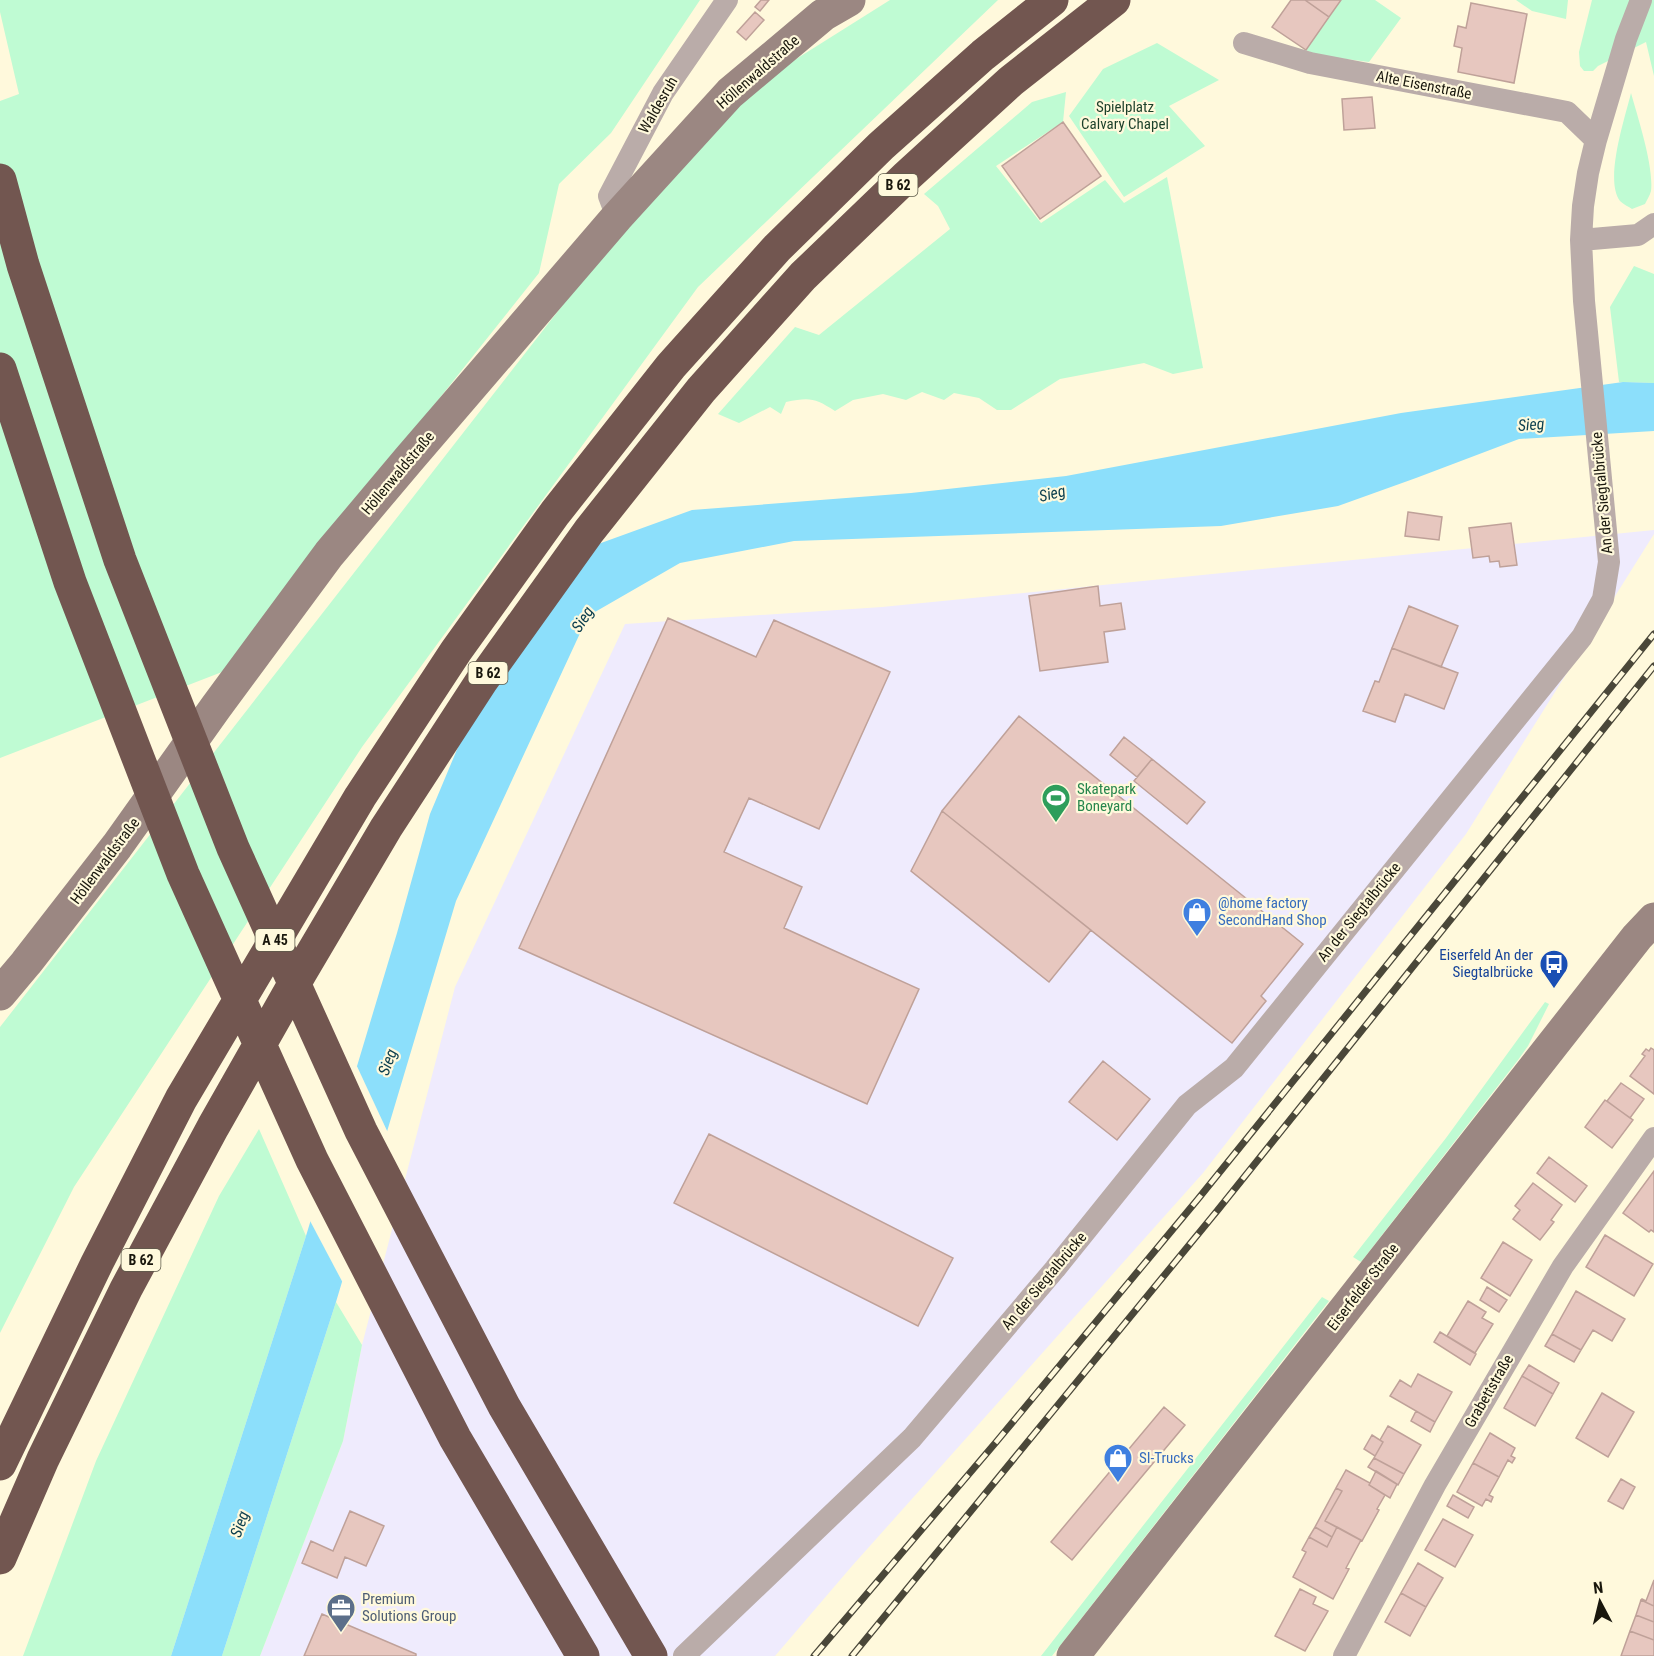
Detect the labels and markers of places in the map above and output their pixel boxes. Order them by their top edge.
place label: Skatepark Boneyard [1077,780,1136,815]
sports icon: Skatepark Boneyard [1040,782,1072,824]
place label: @home factory SecondHand Shop [1218,894,1327,929]
shop icon: @home factory SecondHand Shop [1181,896,1213,938]
place label: Eiserfeld An der Siegtalbrücke [1439,946,1533,981]
bus stop icon: Eiserfeld An der Siegtalbrücke [1538,948,1570,990]
shop icon: SI-Trucks [1102,1442,1134,1484]
place label: SI-Trucks [1139,1449,1194,1467]
place label: Premium Solutions Group [362,1590,456,1625]
office icon: Premium Solutions Group [325,1592,357,1634]

